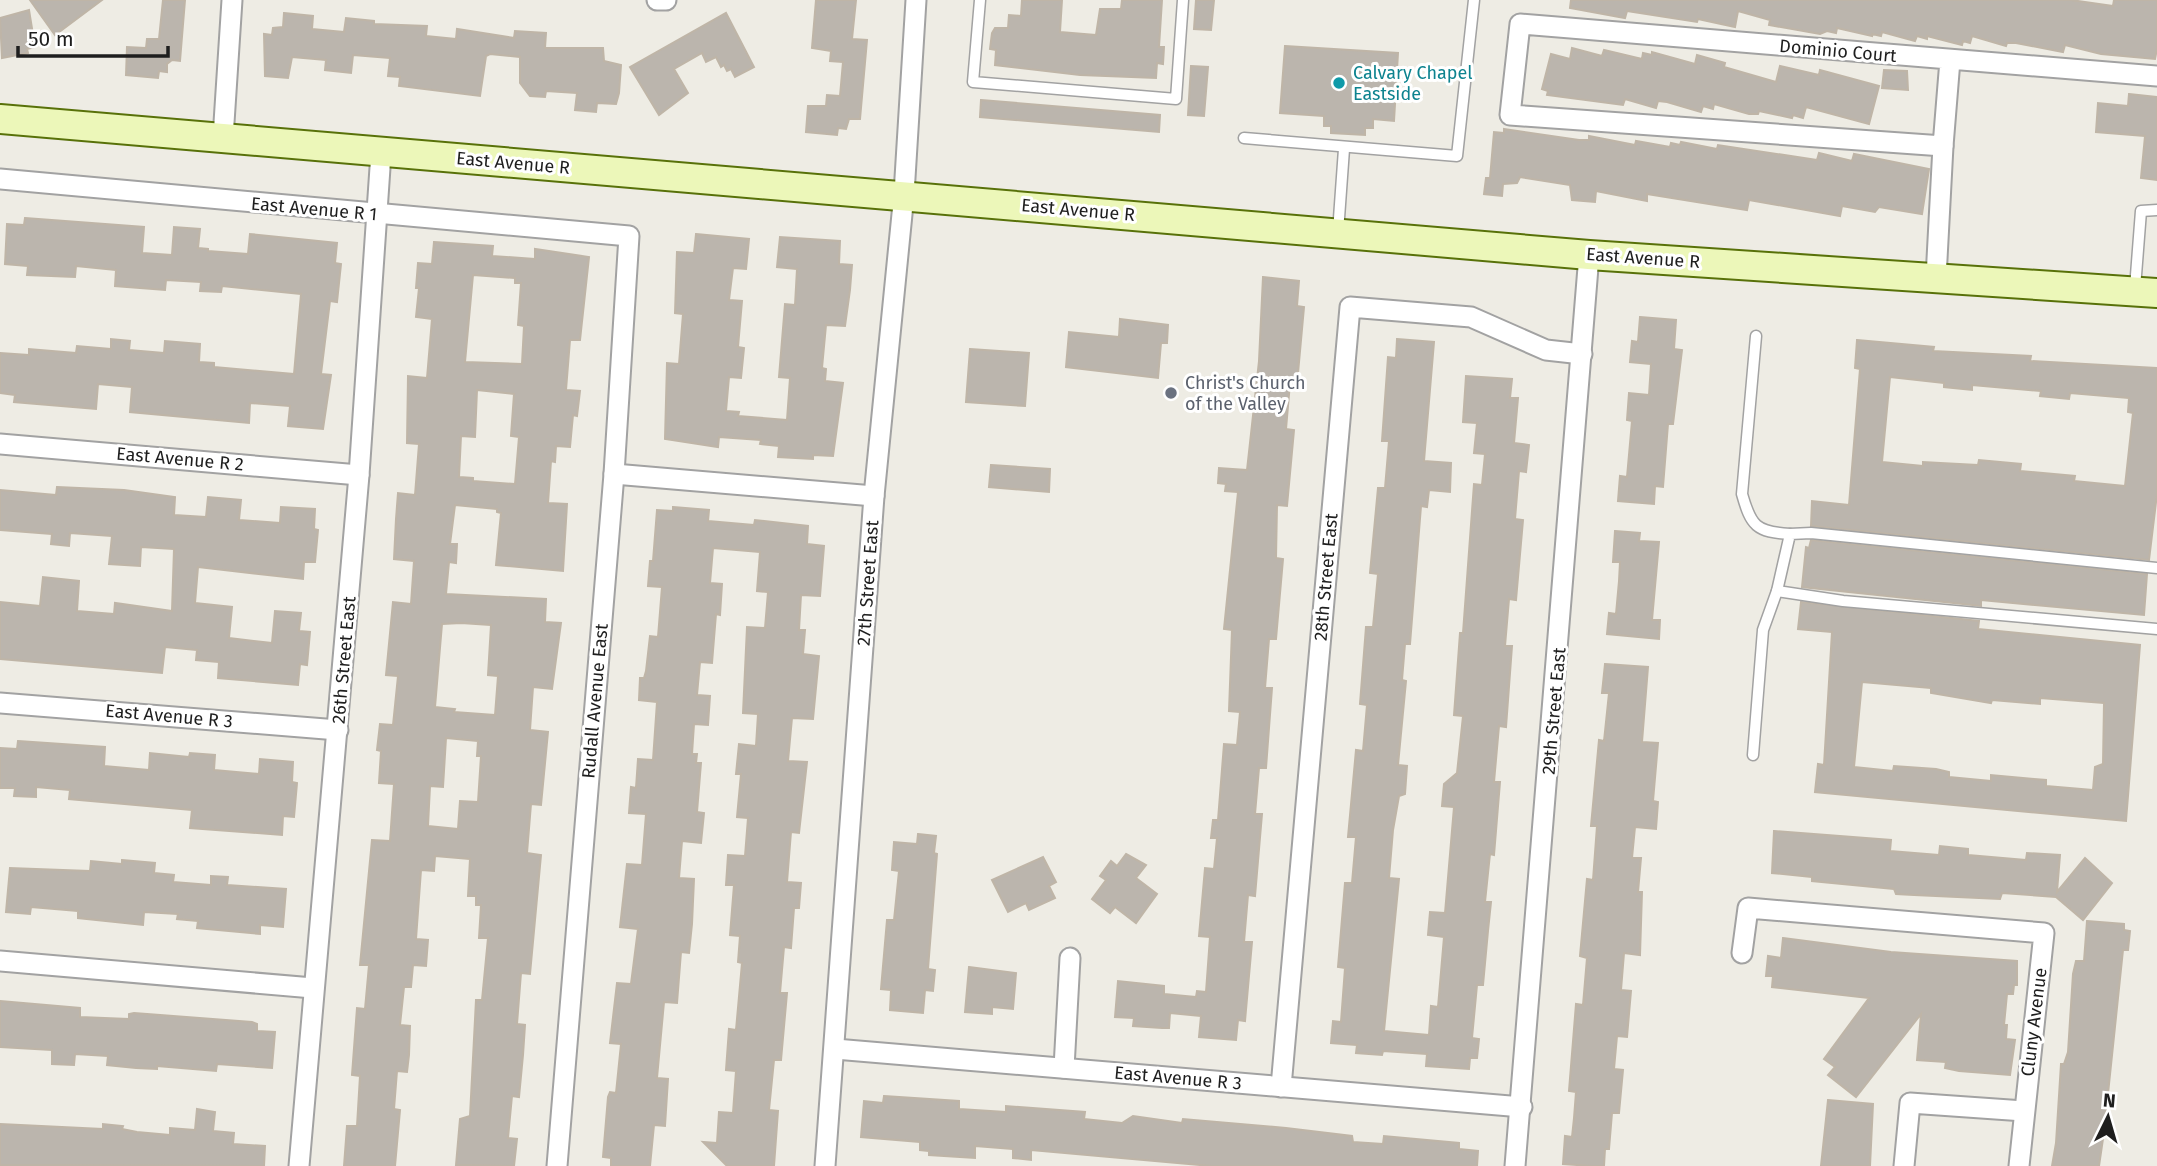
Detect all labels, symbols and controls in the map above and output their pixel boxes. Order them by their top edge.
scale bar [18,14,168,58]
text: 50 m [28,26,74,52]
street label: Dominio Court [1778,35,1898,67]
place label: Calvary Chapel Eastside [1353,62,1473,105]
marker: Calvary Chapel Eastside [1331,75,1347,91]
street label: East Avenue R [455,147,571,179]
street label: East Avenue R 1 [250,193,378,225]
street label: East Avenue R [1020,194,1136,226]
street label: East Avenue R [1585,243,1701,273]
place label: Christ's Church of the Valley [1185,372,1306,415]
marker: Christ's Church of the Valley [1163,385,1179,401]
street label: East Avenue R 2 [115,442,245,476]
street label: 28th Street East [1309,512,1343,642]
street label: 27th Street East [853,519,883,647]
street label: 26th Street East [327,595,361,725]
street label: Rudall Avenue East [577,622,613,779]
street label: 29th Street East [1537,646,1571,775]
street label: East Avenue R 3 [104,699,234,733]
street label: Cluny Avenue [2016,966,2052,1078]
street label: East Avenue R 3 [1113,1061,1243,1095]
north arrow [2073,1082,2143,1152]
text: N [2102,1089,2117,1113]

